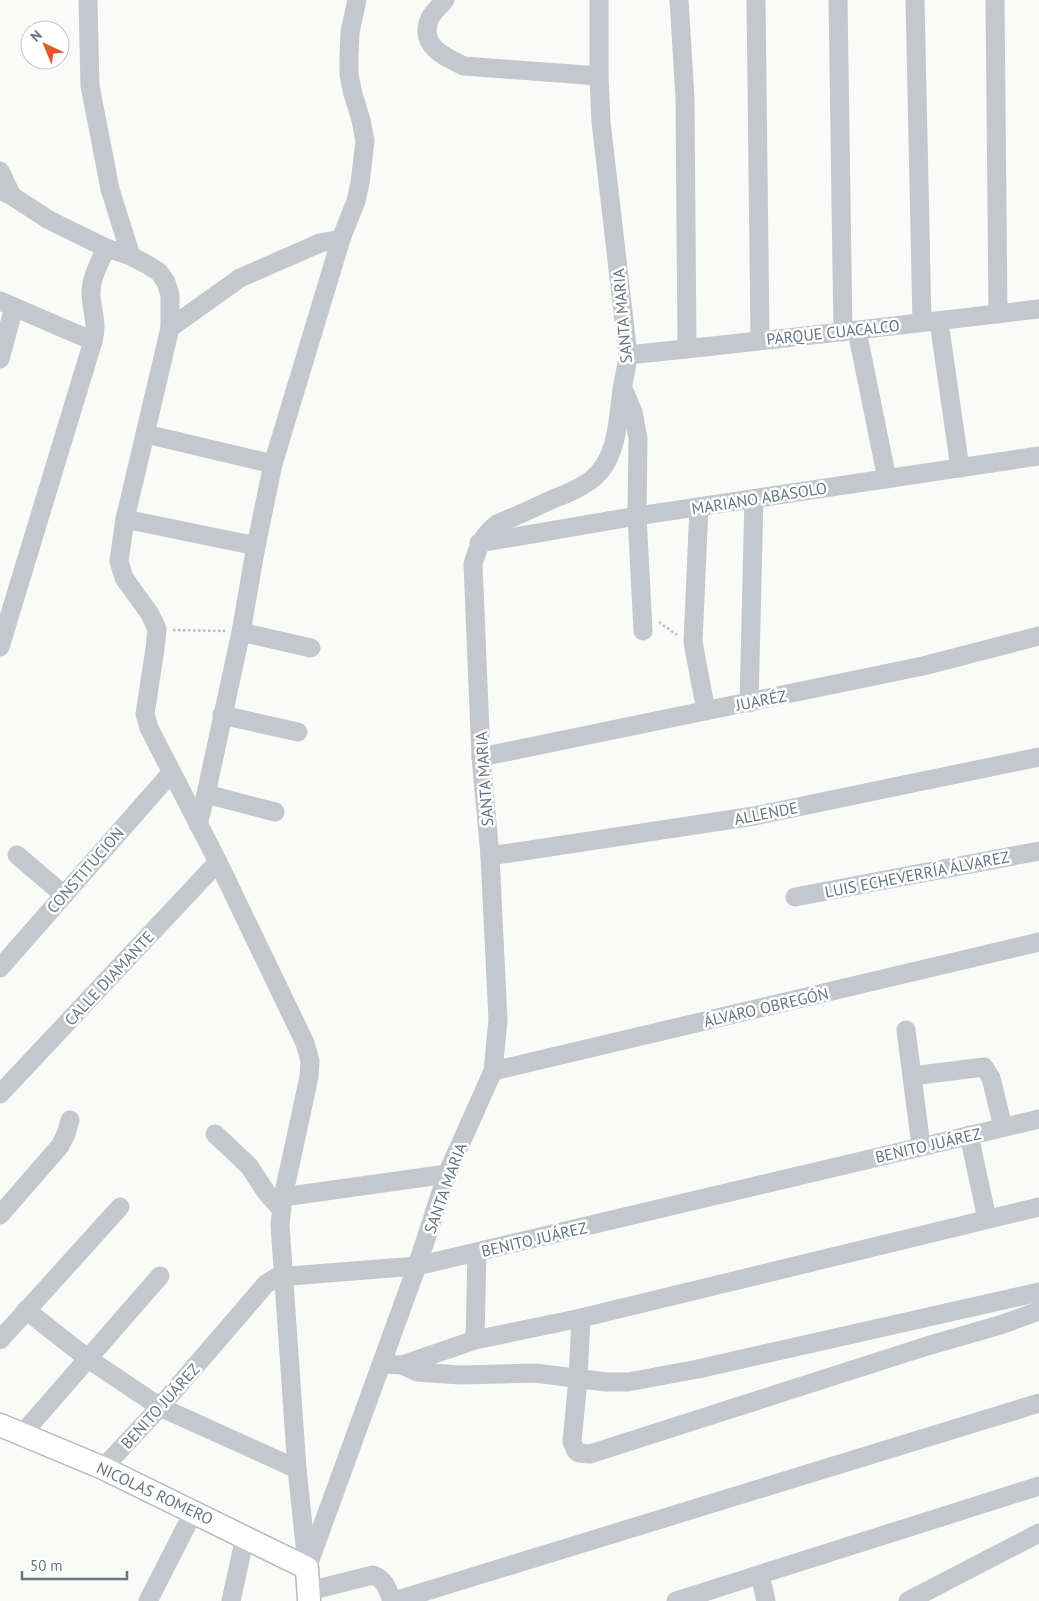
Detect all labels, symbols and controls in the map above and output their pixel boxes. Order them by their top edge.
north arrow [20,20,70,70]
text: N [26,26,46,45]
street label: SANTA MARIA [608,267,636,364]
street label: PARQUE CUACALCO [765,315,901,349]
street label: MARIANO ABASOLO [690,477,828,519]
street label: JUARÉZ [733,685,788,715]
street label: SANTA MARIA [471,730,497,827]
street label: ALLENDE [733,797,799,829]
street label: CONSTITUCION [42,823,128,917]
street label: LUIS ECHEVERRÍA ÁLVAREZ [823,846,1011,902]
street label: CALLE DIAMANTE [60,927,158,1029]
street label: ÁLVARO OBREGÓN [702,983,830,1031]
street label: BENITO JUÁREZ [873,1123,983,1167]
street label: SANTA MARIA [419,1139,471,1236]
street label: BENITO JUÁREZ [479,1217,589,1261]
street label: BENITO JUÁREZ [116,1359,204,1453]
street label: NICOLAS ROMERO [94,1457,217,1529]
scale bar [22,1548,128,1580]
text: 50 m [30,1556,63,1575]

